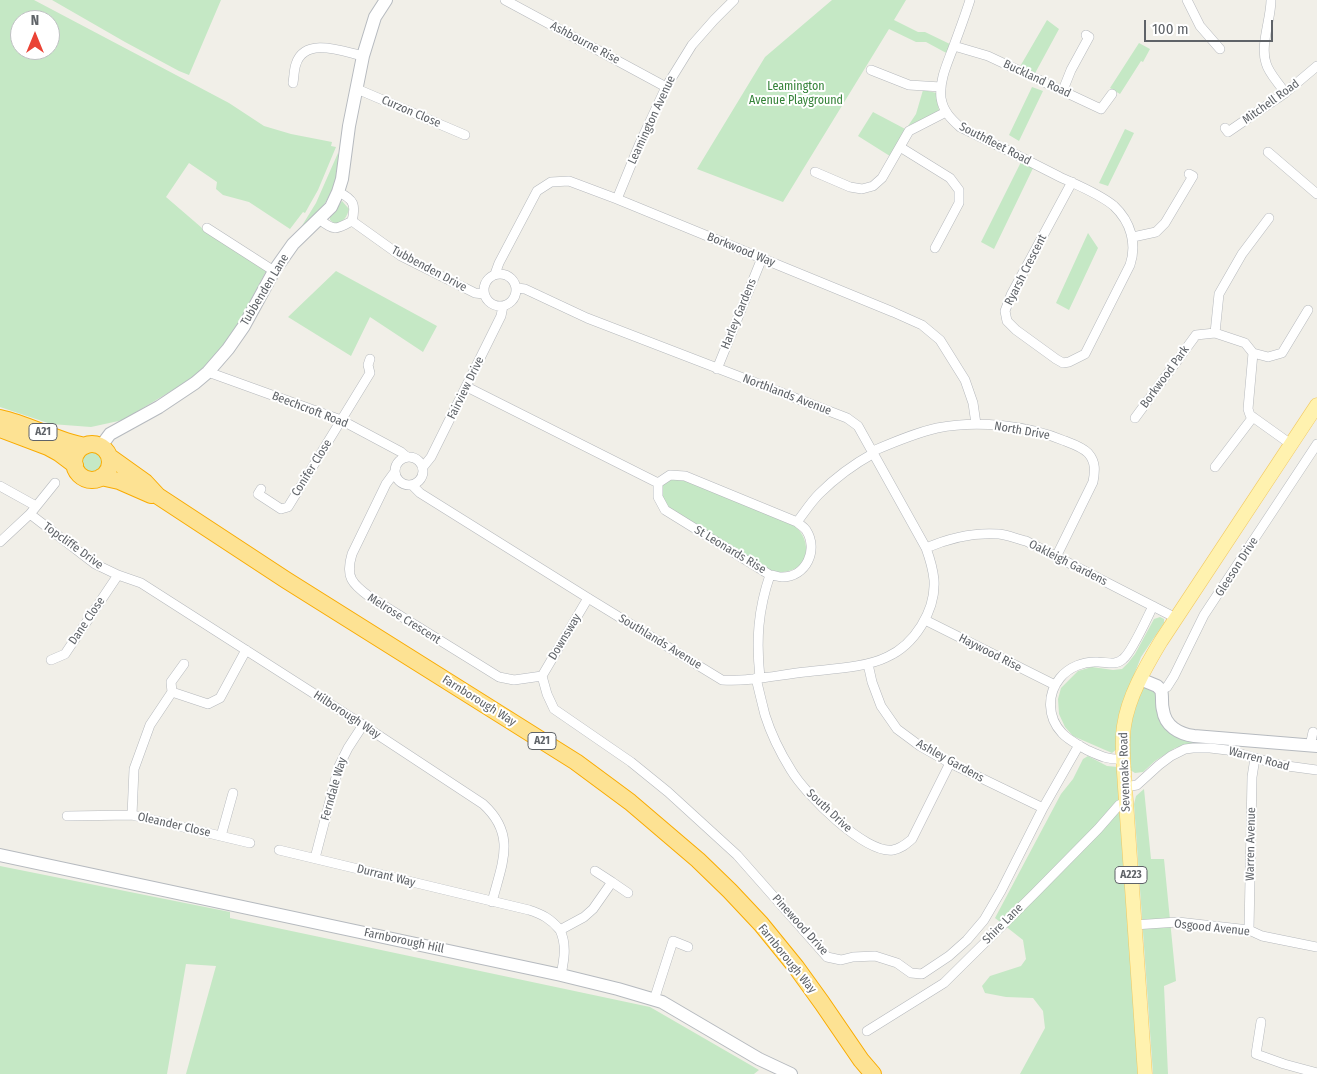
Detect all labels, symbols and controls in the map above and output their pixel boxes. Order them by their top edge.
north arrow [10,10,60,60]
scale bar [1147,10,1276,42]
text: N [31,12,39,29]
street label: Ashbourne Rise [548,19,622,67]
text: 100 m [1152,20,1189,38]
street label: Buckland Road [1001,57,1073,101]
street label: Leamington Avenue [625,73,679,167]
street label: Mitchell Road [1240,77,1302,127]
park label: Leamington Avenue Playground [749,80,843,108]
street label: Curzon Close [379,93,443,131]
street label: Southfleet Road [957,120,1033,168]
street label: Borkwood Way [705,230,777,270]
street label: Ryarsh Crescent [1002,232,1050,308]
street label: Tubbenden Drive [389,243,469,295]
street label: Tubbenden Lane [238,251,292,329]
street label: Harley Gardens [718,277,760,351]
street label: Borkwood Park [1138,343,1192,411]
street label: Fairview Drive [445,354,487,422]
street label: Northlands Avenue [741,371,833,419]
street label: Beechcroft Road [270,389,350,431]
street label: North Drive [993,419,1051,443]
road number: A21 [29,424,57,441]
street label: Conifer Close [289,437,335,499]
street label: Topcliffe Drive [40,520,106,572]
street label: St Leonards Rise [692,523,768,577]
street label: Gleeson Drive [1212,535,1262,599]
street label: Oakleigh Gardens [1026,537,1110,589]
street label: Melrose Crescent [365,591,443,647]
street label: Dane Close [66,594,108,648]
street label: Downsway [546,611,584,663]
street label: Southlands Avenue [616,611,704,673]
street label: Haywood Rise [956,631,1024,675]
street label: Farnborough Way [439,672,519,730]
street label: Hilborough Way [311,688,383,742]
road number: A21 [528,732,556,749]
street label: Sevenoaks Road [1116,732,1134,812]
street label: Ashley Gardens [914,736,986,786]
street label: Warren Road [1227,744,1291,774]
street label: Ferndale Way [318,756,350,822]
street label: South Drive [803,786,855,836]
street label: Warren Avenue [1243,807,1259,881]
street label: Oleander Close [136,810,212,840]
street label: Durrant Way [355,862,417,890]
road number: A223 [1115,866,1147,884]
street label: Pinewood Drive [769,892,831,958]
street label: Shire Lane [980,901,1026,947]
street label: Osgood Avenue [1173,917,1251,939]
street label: Farnborough Way [755,922,819,996]
street label: Farnborough Hill [363,925,445,957]

